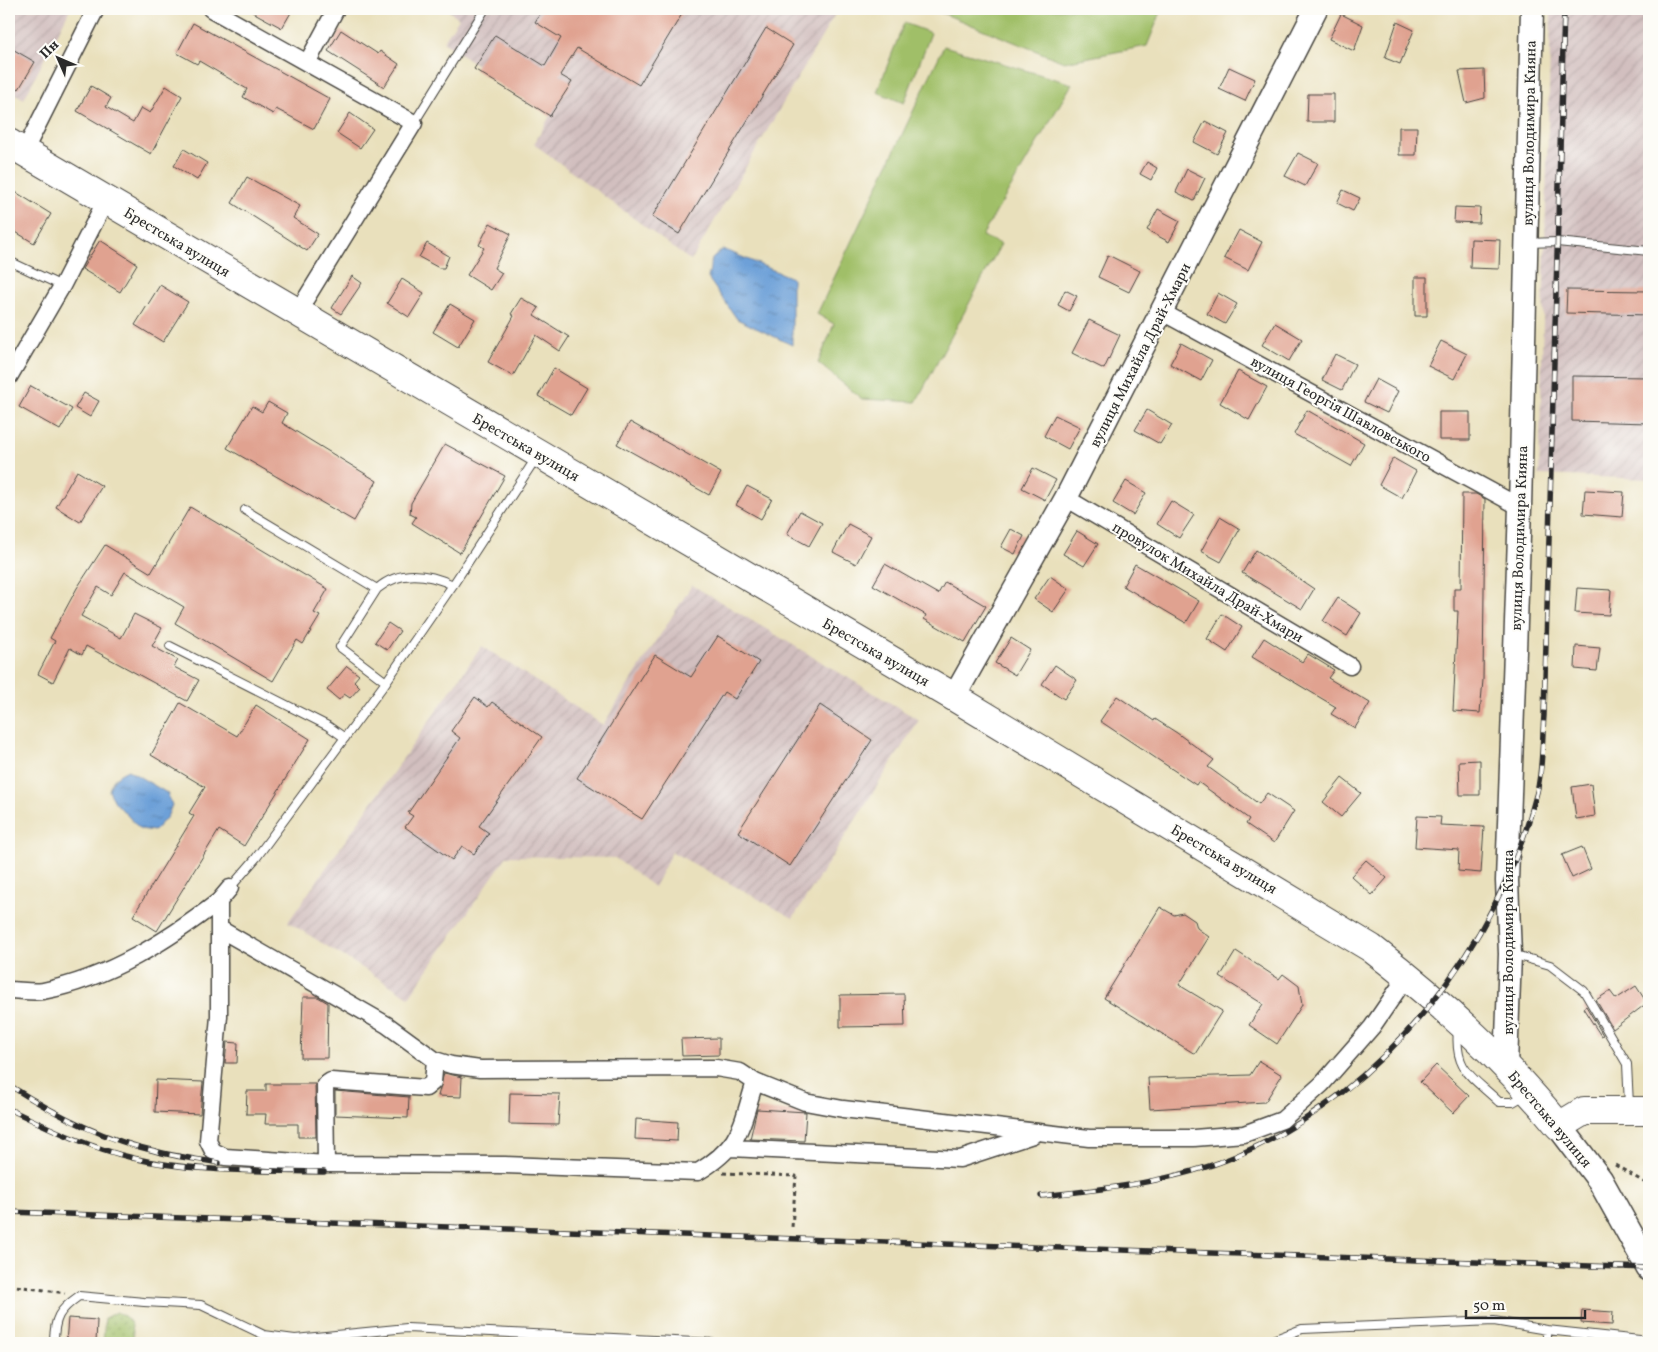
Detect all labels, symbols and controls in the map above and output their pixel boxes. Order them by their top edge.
north arrow [32,32,82,82]
text: Пн [36,36,64,64]
street label: вулиця Володимира Кияна [1518,40,1543,226]
street label: Брестська вулиця [119,203,234,283]
street label: вулиця Михайла Драй-Хмари [1086,260,1197,452]
street label: вулиця Георгія Шавловського [1246,352,1434,469]
street label: Брестська вулиця [468,409,583,488]
street label: вулиця Володимира Кияна [1507,445,1534,631]
street label: провулок Михайла Драй-Хмари [1108,518,1307,649]
street label: Брестська вулиця [818,614,933,693]
street label: Брестська вулиця [1166,820,1281,900]
street label: вулиця Володимира Кияна [1499,849,1520,1035]
street label: Брестська вулиця [1502,1067,1596,1173]
scale bar [1466,1287,1584,1319]
text: 50 m [1473,1296,1505,1317]

